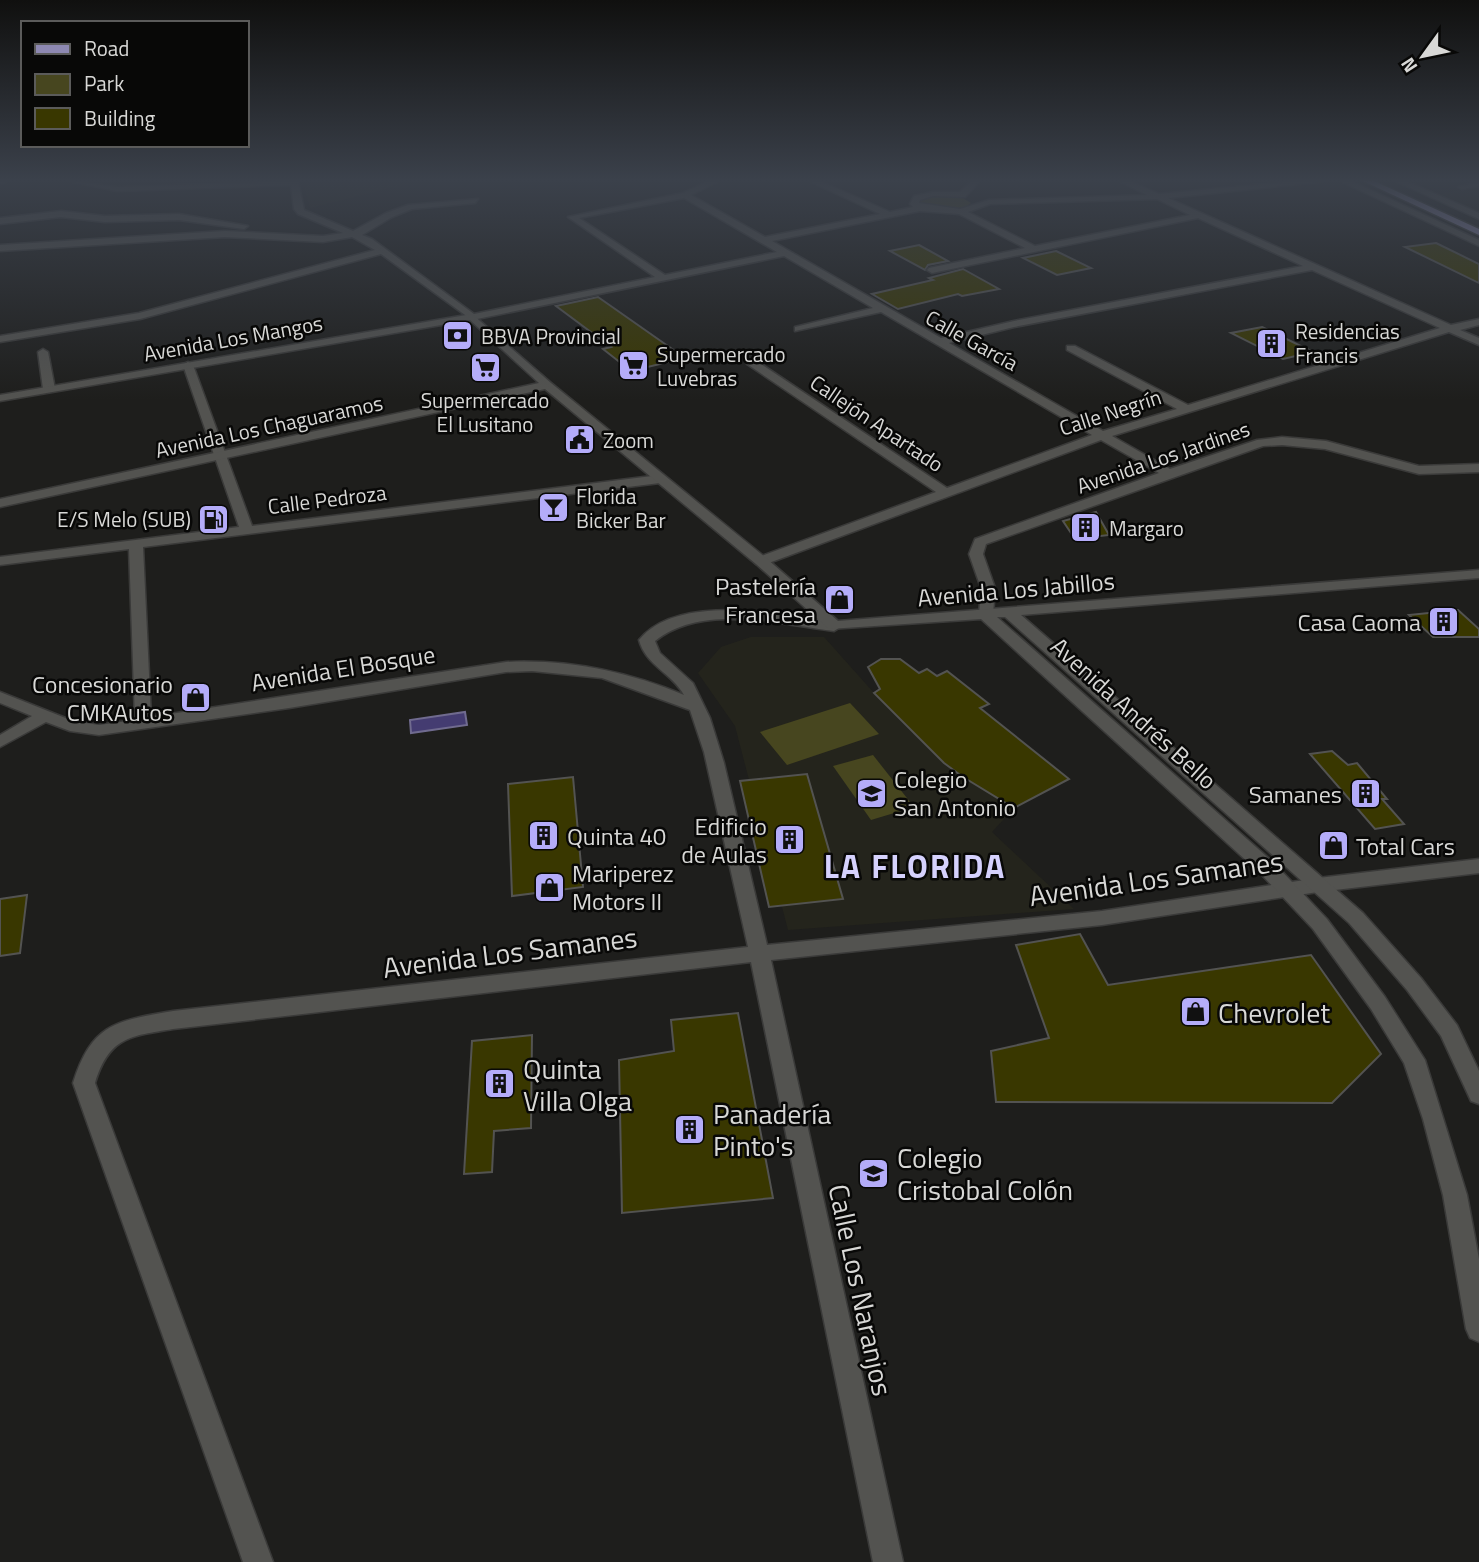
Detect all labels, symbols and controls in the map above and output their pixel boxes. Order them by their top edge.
legend [21,21,248,147]
north arrow [1388,21,1458,91]
text: Road [84,32,129,64]
text: N [1393,52,1424,79]
text: Park [84,67,124,99]
text: Building [84,102,156,134]
street label: Calle García [920,301,1025,379]
street label: Avenida Los Mangos [141,307,325,369]
place label: Residencias Francis [1295,315,1400,371]
bank icon: BBVA Provincial [441,319,475,353]
place label: BBVA Provincial [481,320,621,352]
building icon: Residencias Francis [1255,326,1289,360]
place label: Supermercado Luvebras [657,338,786,394]
supermarket icon: Supermercado Luvebras [617,349,651,383]
supermarket icon: Supermercado El Lusitano [468,351,502,385]
street label: Callejón Apartado [804,366,950,480]
street label: Calle Negrín [1055,380,1165,444]
place label: Supermercado El Lusitano [421,384,549,440]
street label: Avenida Los Chaguaramos [152,386,386,466]
street label: Avenida Los Jardines [1072,412,1254,502]
public building icon: Zoom [563,423,597,457]
place label: Zoom [603,424,654,456]
street label: Calle Pedroza [266,476,389,522]
place label: Florida Bicker Bar [576,480,666,536]
bar icon: Florida Bicker Bar [536,491,570,525]
fuel station icon: E/S Melo (SUB) [197,502,231,536]
place label: E/S Melo (SUB) [57,503,191,535]
building icon: Margaro [1069,511,1103,545]
place label: Margaro [1109,512,1184,544]
street label: Avenida Los Jabillos [916,562,1116,616]
place label: Pastelería Francesa [715,568,816,632]
shop icon: Pastelería Francesa [822,583,856,617]
place label: Casa Caoma [1298,604,1421,640]
building icon: Casa Caoma [1427,605,1461,639]
street label: Avenida Andrés Bello [1043,628,1225,798]
street label: Avenida El Bosque [248,636,438,700]
place label: Concesionario CMKAutos [32,666,173,730]
shop icon: Concesionario CMKAutos [179,681,213,715]
place label: Colegio San Antonio [894,761,1016,825]
school or university icon: Colegio San Antonio [854,776,888,810]
place label: Samanes [1249,776,1342,812]
building icon: Samanes [1348,777,1382,811]
place label: Edificio de Aulas [681,808,767,872]
place label: Quinta 40 [567,818,666,854]
building icon: Quinta 40 [527,819,561,853]
building icon: Edificio de Aulas [773,823,807,857]
place label: Total Cars [1356,828,1455,864]
shop icon: Total Cars [1316,829,1350,863]
street label: Avenida Los Samanes [1026,839,1286,917]
district label: LA FLORIDA [824,842,1006,890]
place label: Mariperez Motors II [572,855,674,919]
shop icon: Mariperez Motors II [532,870,566,904]
street label: Avenida Los Samanes [380,915,640,989]
place label: Chevrolet [1218,991,1330,1034]
shop icon: Chevrolet [1178,995,1212,1029]
place label: Quinta Villa Olga [523,1047,632,1122]
building icon: Quinta Villa Olga [483,1067,517,1101]
place label: Panadería Pinto's [713,1092,831,1167]
building icon: Panadería Pinto's [673,1112,707,1146]
place label: Colegio Cristobal Colón [897,1136,1073,1211]
school or university icon: Colegio Cristobal Colón [857,1156,891,1190]
street label: Calle Los Naranjos [818,1180,904,1400]

